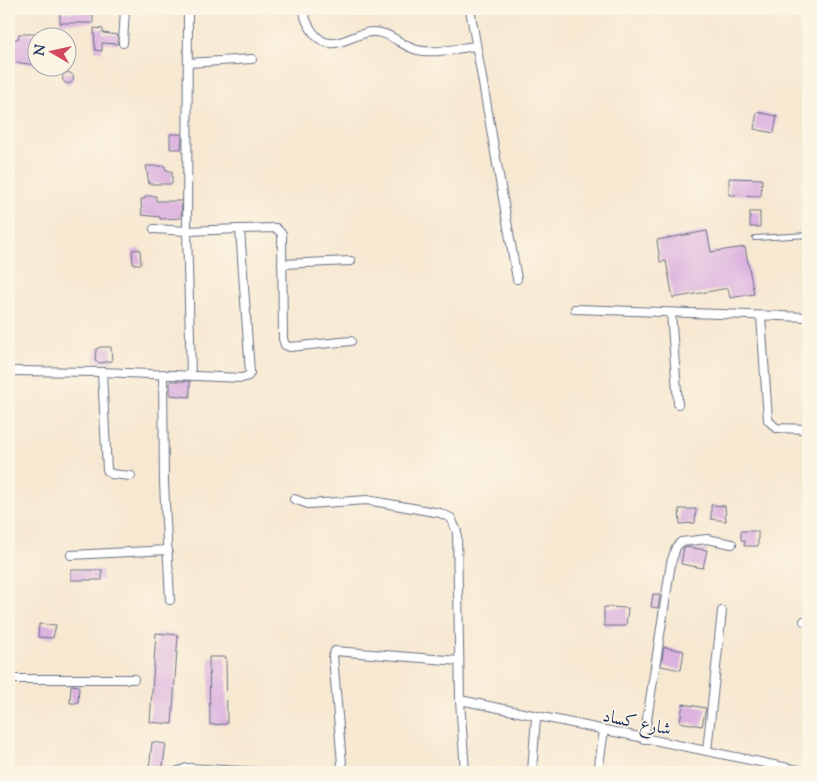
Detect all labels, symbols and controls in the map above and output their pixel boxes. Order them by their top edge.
north arrow [28,28,78,78]
text: N [30,43,52,57]
street label: شارع كساد [600,704,673,744]

